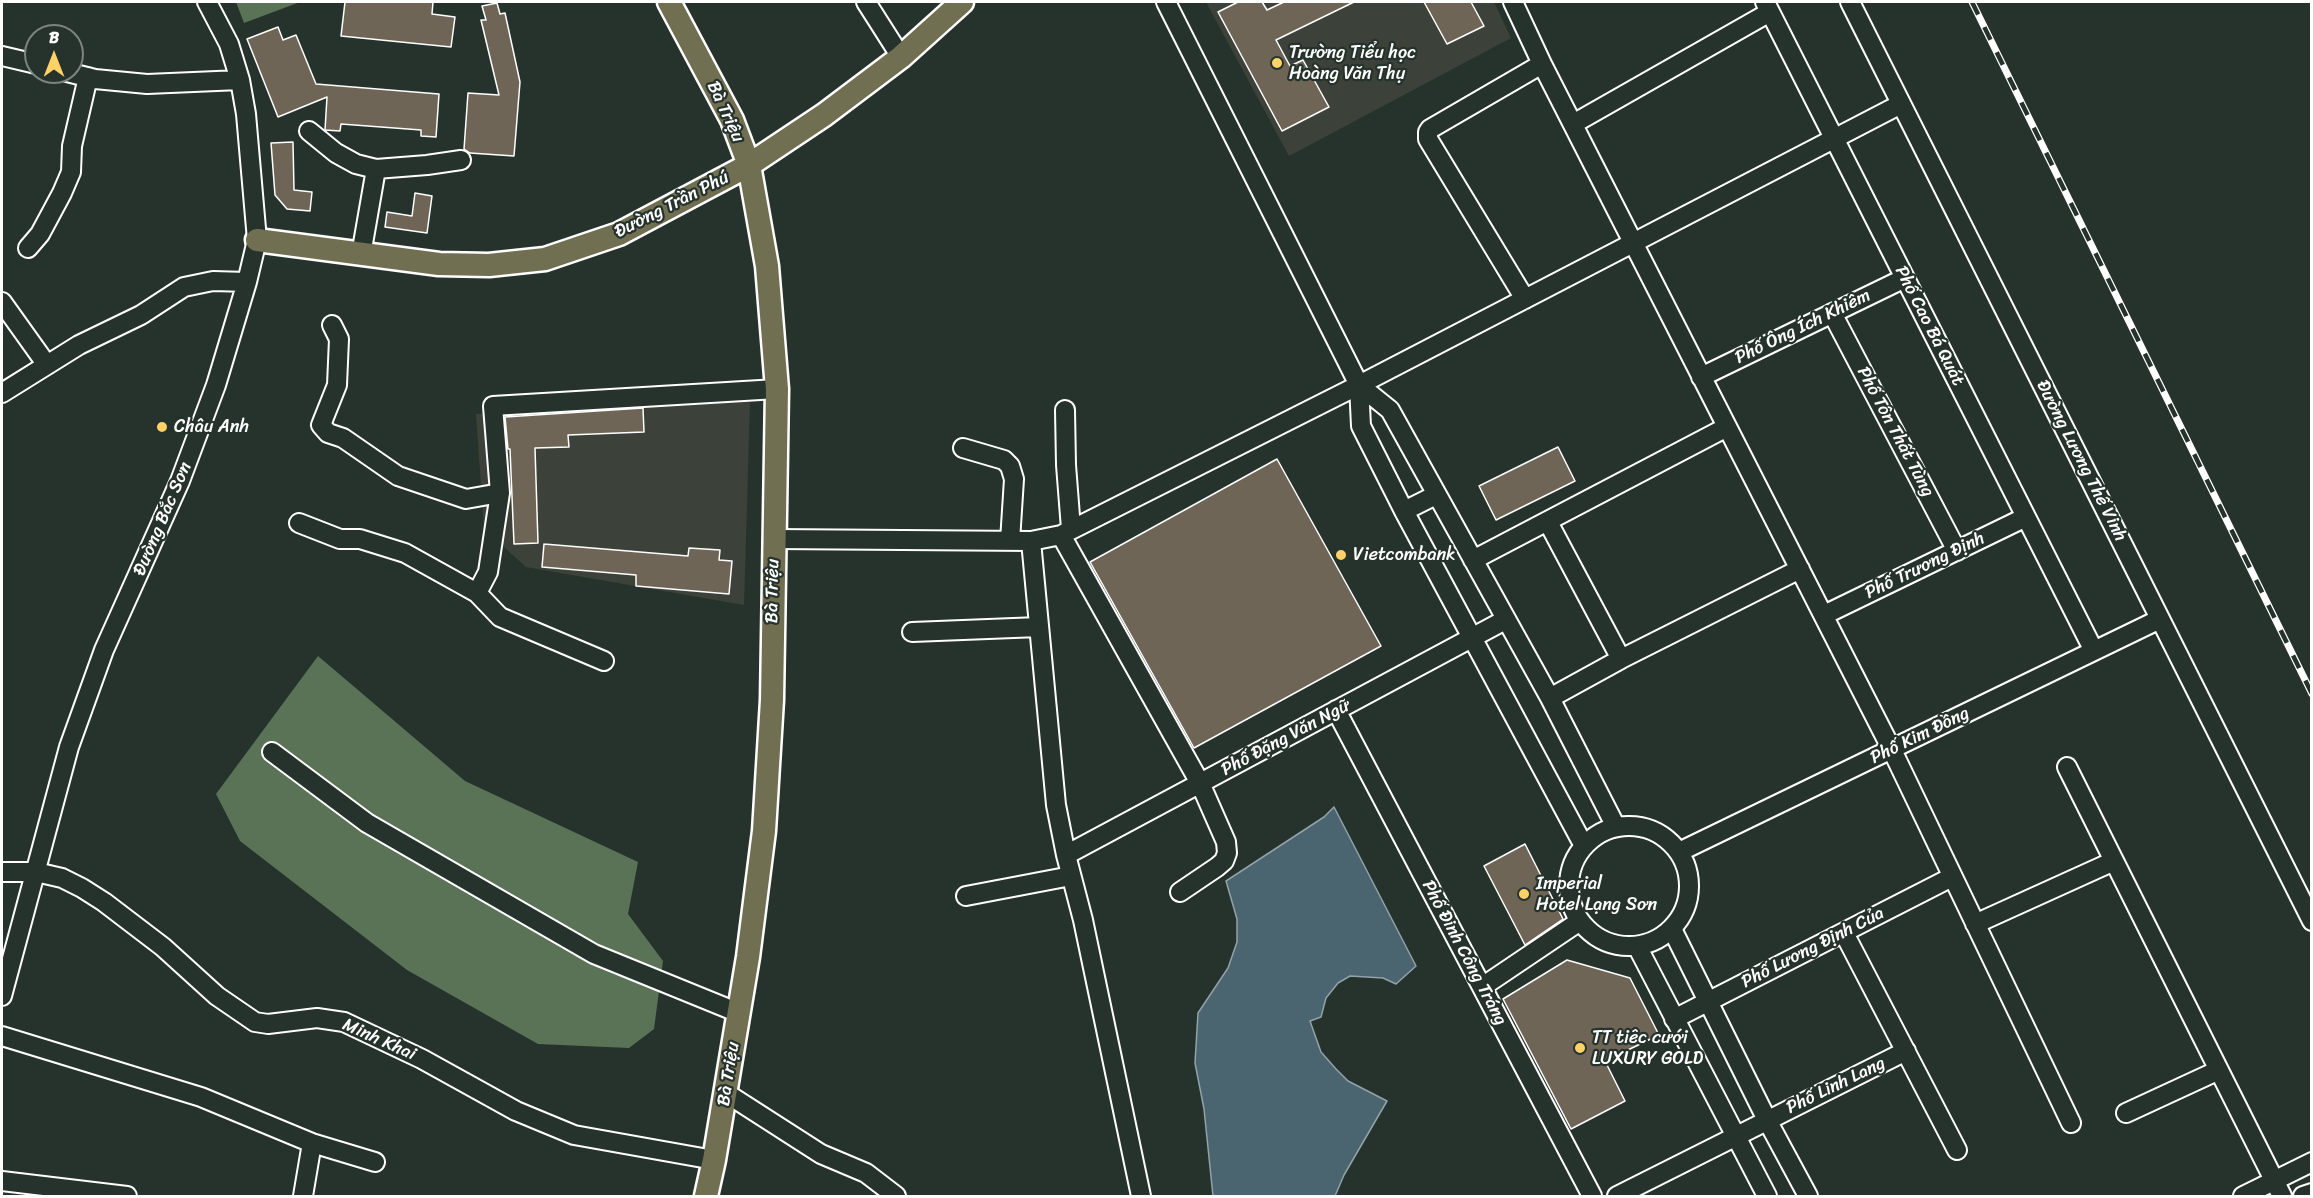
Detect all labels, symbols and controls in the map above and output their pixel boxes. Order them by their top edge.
text: B [49,23,59,52]
north arrow [24,24,84,84]
place label: Trường Tiểu học Hoàng Văn Thụ [1289,42,1416,84]
marker: Trường Tiểu học Hoàng Văn Thụ [1270,56,1284,70]
street label: Bà Triệu [702,78,748,146]
street label: Đường Trần Phú [611,167,733,243]
street label: Phố Cao Bá Quát [1890,262,1968,390]
street label: Phố Ông Ích Khiêm [1732,285,1874,369]
street label: Phố Tôn Thất Tùng [1852,363,1938,501]
street label: Đường Lương Thế Vinh [2031,377,2131,545]
place label: Châu Anh [174,416,249,438]
marker: Châu Anh [155,420,169,434]
street label: Đường Bắc Sơn [129,459,197,579]
street label: Phố Trương Định [1862,528,1988,604]
place label: Vietcombank [1353,544,1456,566]
marker: Vietcombank [1334,548,1348,562]
street label: Bà Triệu [762,558,784,624]
street label: Phố Đặng Văn Ngữ [1218,695,1354,781]
street label: Phố Kim Đồng [1867,703,1973,769]
place label: Imperial Hotel Lạng Sơn [1536,873,1657,916]
street label: Phố Đinh Công Tráng [1417,877,1511,1029]
marker: Imperial Hotel Lạng Sơn [1517,887,1531,901]
street label: Phố Lương Định Của [1738,903,1888,993]
street label: Minh Khai [339,1014,419,1066]
place label: TT tiêc cưới LUXURY GOLD [1592,1027,1703,1070]
street label: Bà Triệu [713,1040,745,1108]
marker: TT tiêc cưới LUXURY GOLD [1573,1041,1587,1055]
street label: Phố Linh Lang [1783,1053,1889,1119]

